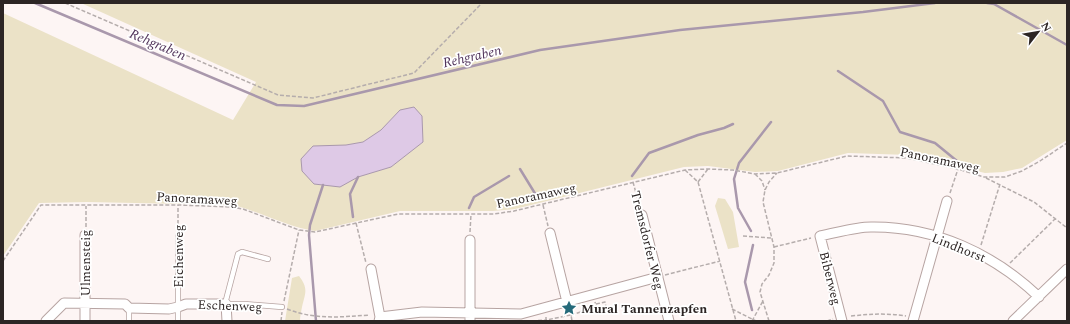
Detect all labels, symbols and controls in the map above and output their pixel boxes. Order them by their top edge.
north arrow [1018,12,1058,52]
text: N [1037,19,1056,35]
water label: Rehgraben [126,23,190,66]
water label: Rehgraben [441,39,504,73]
street label: Panoramaweg [898,142,982,178]
street label: Panoramaweg [494,178,578,214]
street label: Panoramaweg [156,187,238,211]
street label: Tremsdorfer Weg [625,189,669,292]
street label: Eichenweg [169,224,189,288]
street label: Lindhorst [928,228,989,268]
street label: Ulmensteig [76,230,96,296]
street label: Biberweg [814,249,846,307]
street label: Eschenweg [197,295,263,317]
place icon: Mural Tannenzapfen [560,299,578,317]
place label: Mural Tannenzapfen [581,299,707,319]

